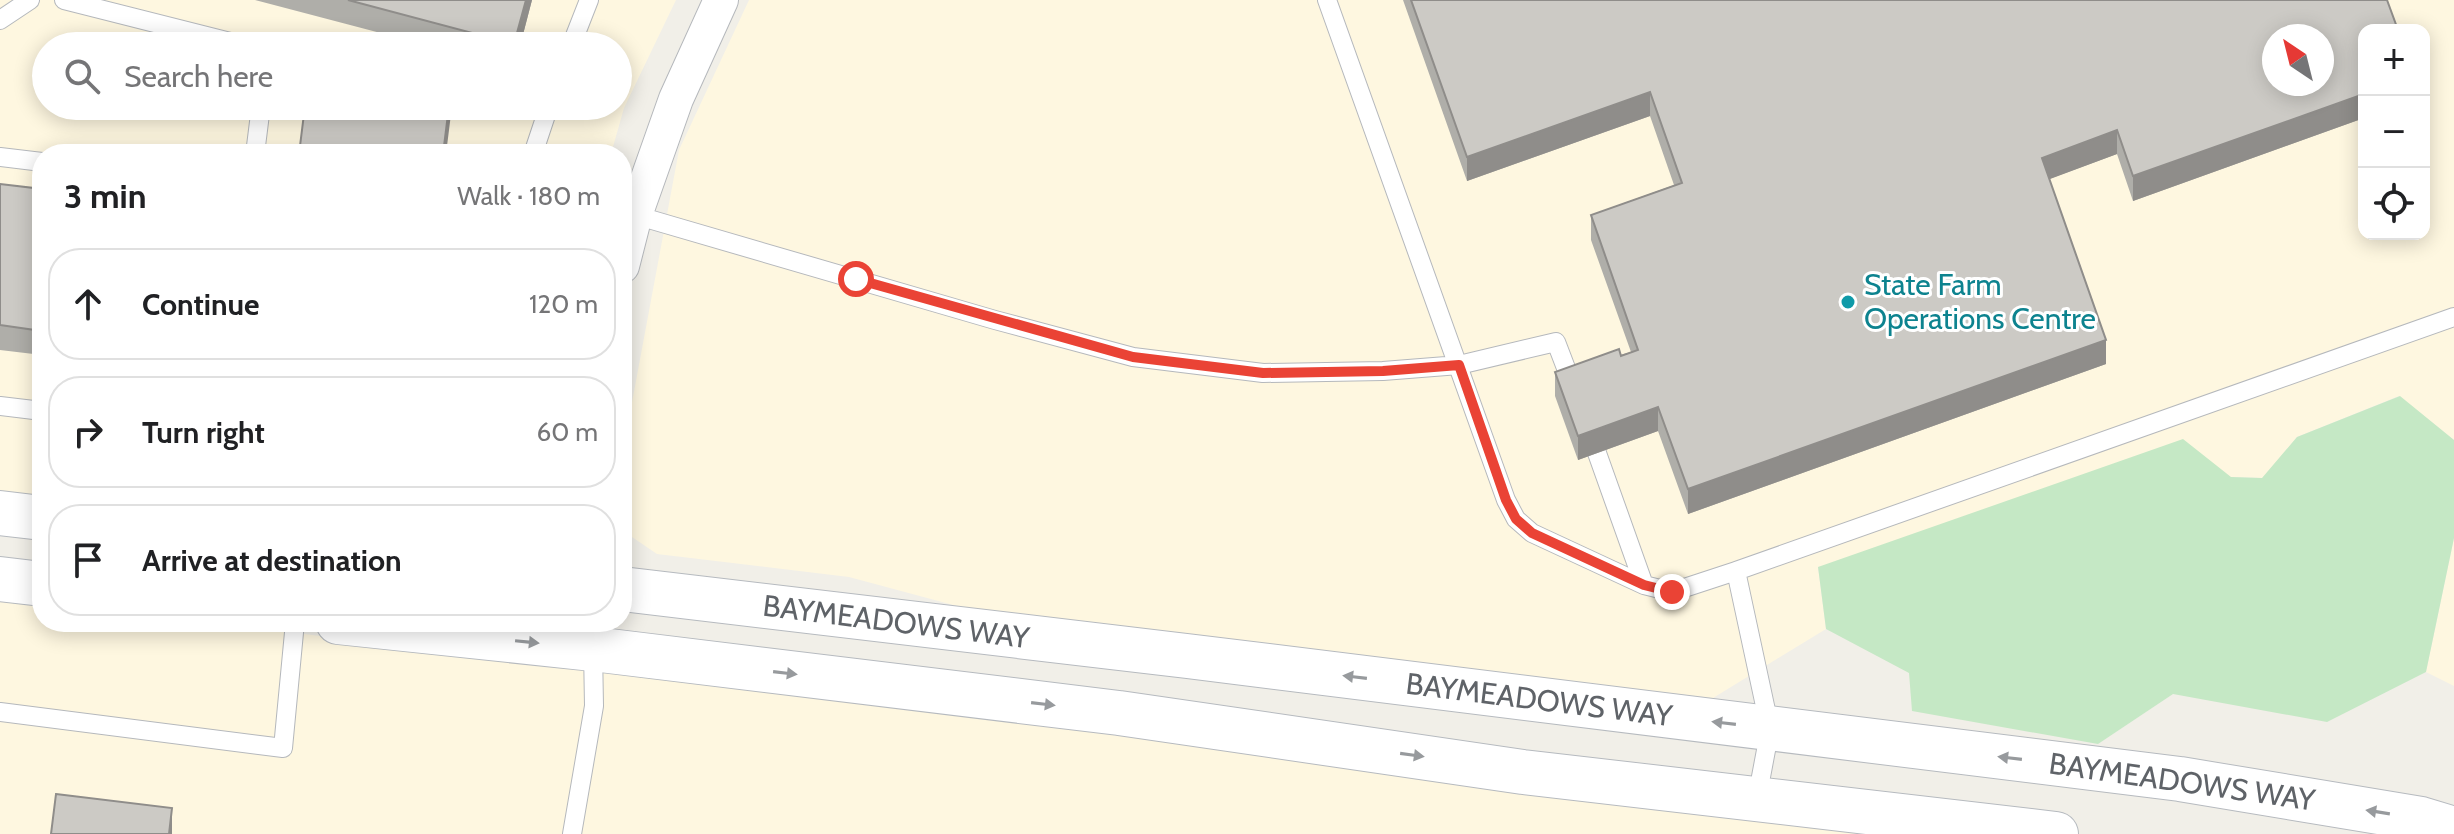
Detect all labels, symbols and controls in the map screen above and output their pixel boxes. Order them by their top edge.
north arrow [2262,24,2334,96]
map controls [2358,24,2430,240]
button: + [2358,24,2430,96]
search box [32,32,632,120]
icon: search [60,54,104,98]
text: Search here [124,58,273,95]
button: − [2358,96,2430,168]
button: locate [2358,168,2430,240]
text: 3 min [64,175,146,217]
text: Walk · 180 m [457,180,600,212]
route start [838,261,874,297]
place label: State Farm Operations Centre [1864,266,2096,337]
icon: ahead [66,282,110,326]
text: Continue [142,286,259,323]
text: 120 m [529,288,598,320]
marker: State Farm Operations Centre [1839,293,1857,311]
icon: right [66,410,110,454]
text: Turn right [142,414,265,451]
text: 60 m [536,416,598,448]
icon: arrive [66,538,110,582]
text: Arrive at destination [142,542,402,579]
route end [1654,574,1690,610]
street label: BAYMEADOWS WAY [761,587,1032,656]
one-way arrow [515,636,540,649]
street label: BAYMEADOWS WAY [1404,665,1675,734]
one-way arrow [773,666,798,679]
one-way arrow [1342,670,1367,683]
one-way arrow [1031,698,1056,711]
one-way arrow [1711,717,1736,730]
street label: BAYMEADOWS WAY [2047,745,2318,819]
one-way arrow [1400,749,1425,762]
one-way arrow [1997,752,2022,765]
one-way arrow [2365,805,2390,817]

